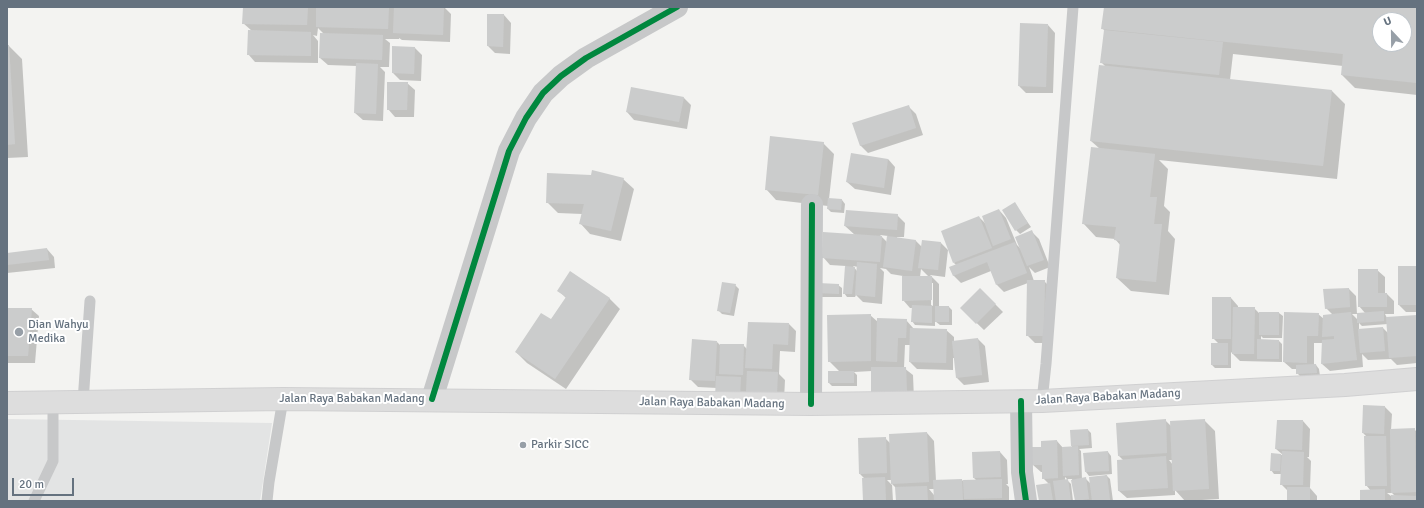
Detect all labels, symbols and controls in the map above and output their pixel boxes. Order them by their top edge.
north arrow [1372,12,1412,52]
text: U [1382,14,1394,29]
place label: Dian Wahyu Medika [28,318,89,346]
marker: Dian Wahyu Medika [13,326,25,338]
street label: Jalan Raya Babakan Madang [1035,386,1181,408]
street label: Jalan Raya Babakan Madang [279,392,425,406]
street label: Jalan Raya Babakan Madang [639,395,785,411]
place label: Parkir SICC [531,438,589,452]
marker: Parkir SICC [518,440,528,450]
scale bar [14,470,76,496]
text: 20 m [19,477,44,492]

